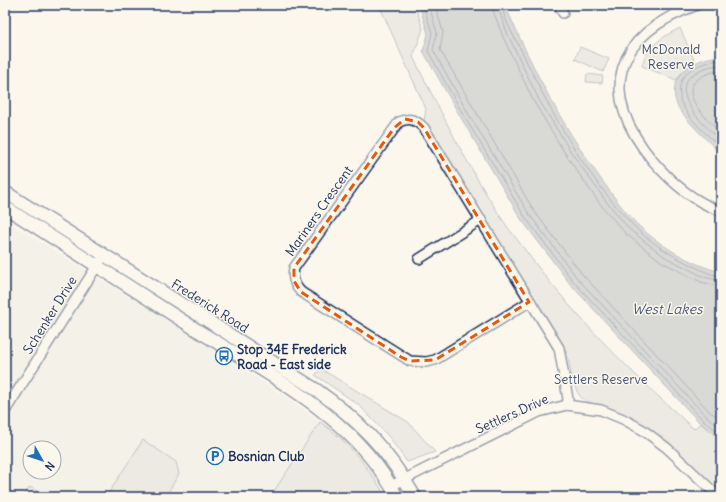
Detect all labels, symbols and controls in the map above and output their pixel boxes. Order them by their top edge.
park label: McDonald Reserve [642,41,701,73]
street label: Mariners Crescent [282,162,357,259]
street label: Schenker Drive [19,273,81,357]
street label: Frederick Road [168,275,252,337]
water label: West Lakes [632,300,704,318]
place label: Stop 34E Frederick Road - East side [237,341,347,373]
bus stop icon: Stop 34E Frederick Road - East side [214,346,234,366]
park label: Settlers Reserve [554,371,648,388]
street label: Settlers Drive [473,390,551,438]
north arrow [22,440,62,480]
parking icon: Bosnian Club [205,446,225,466]
place label: Bosnian Club [228,448,304,465]
text: N [42,459,58,474]

